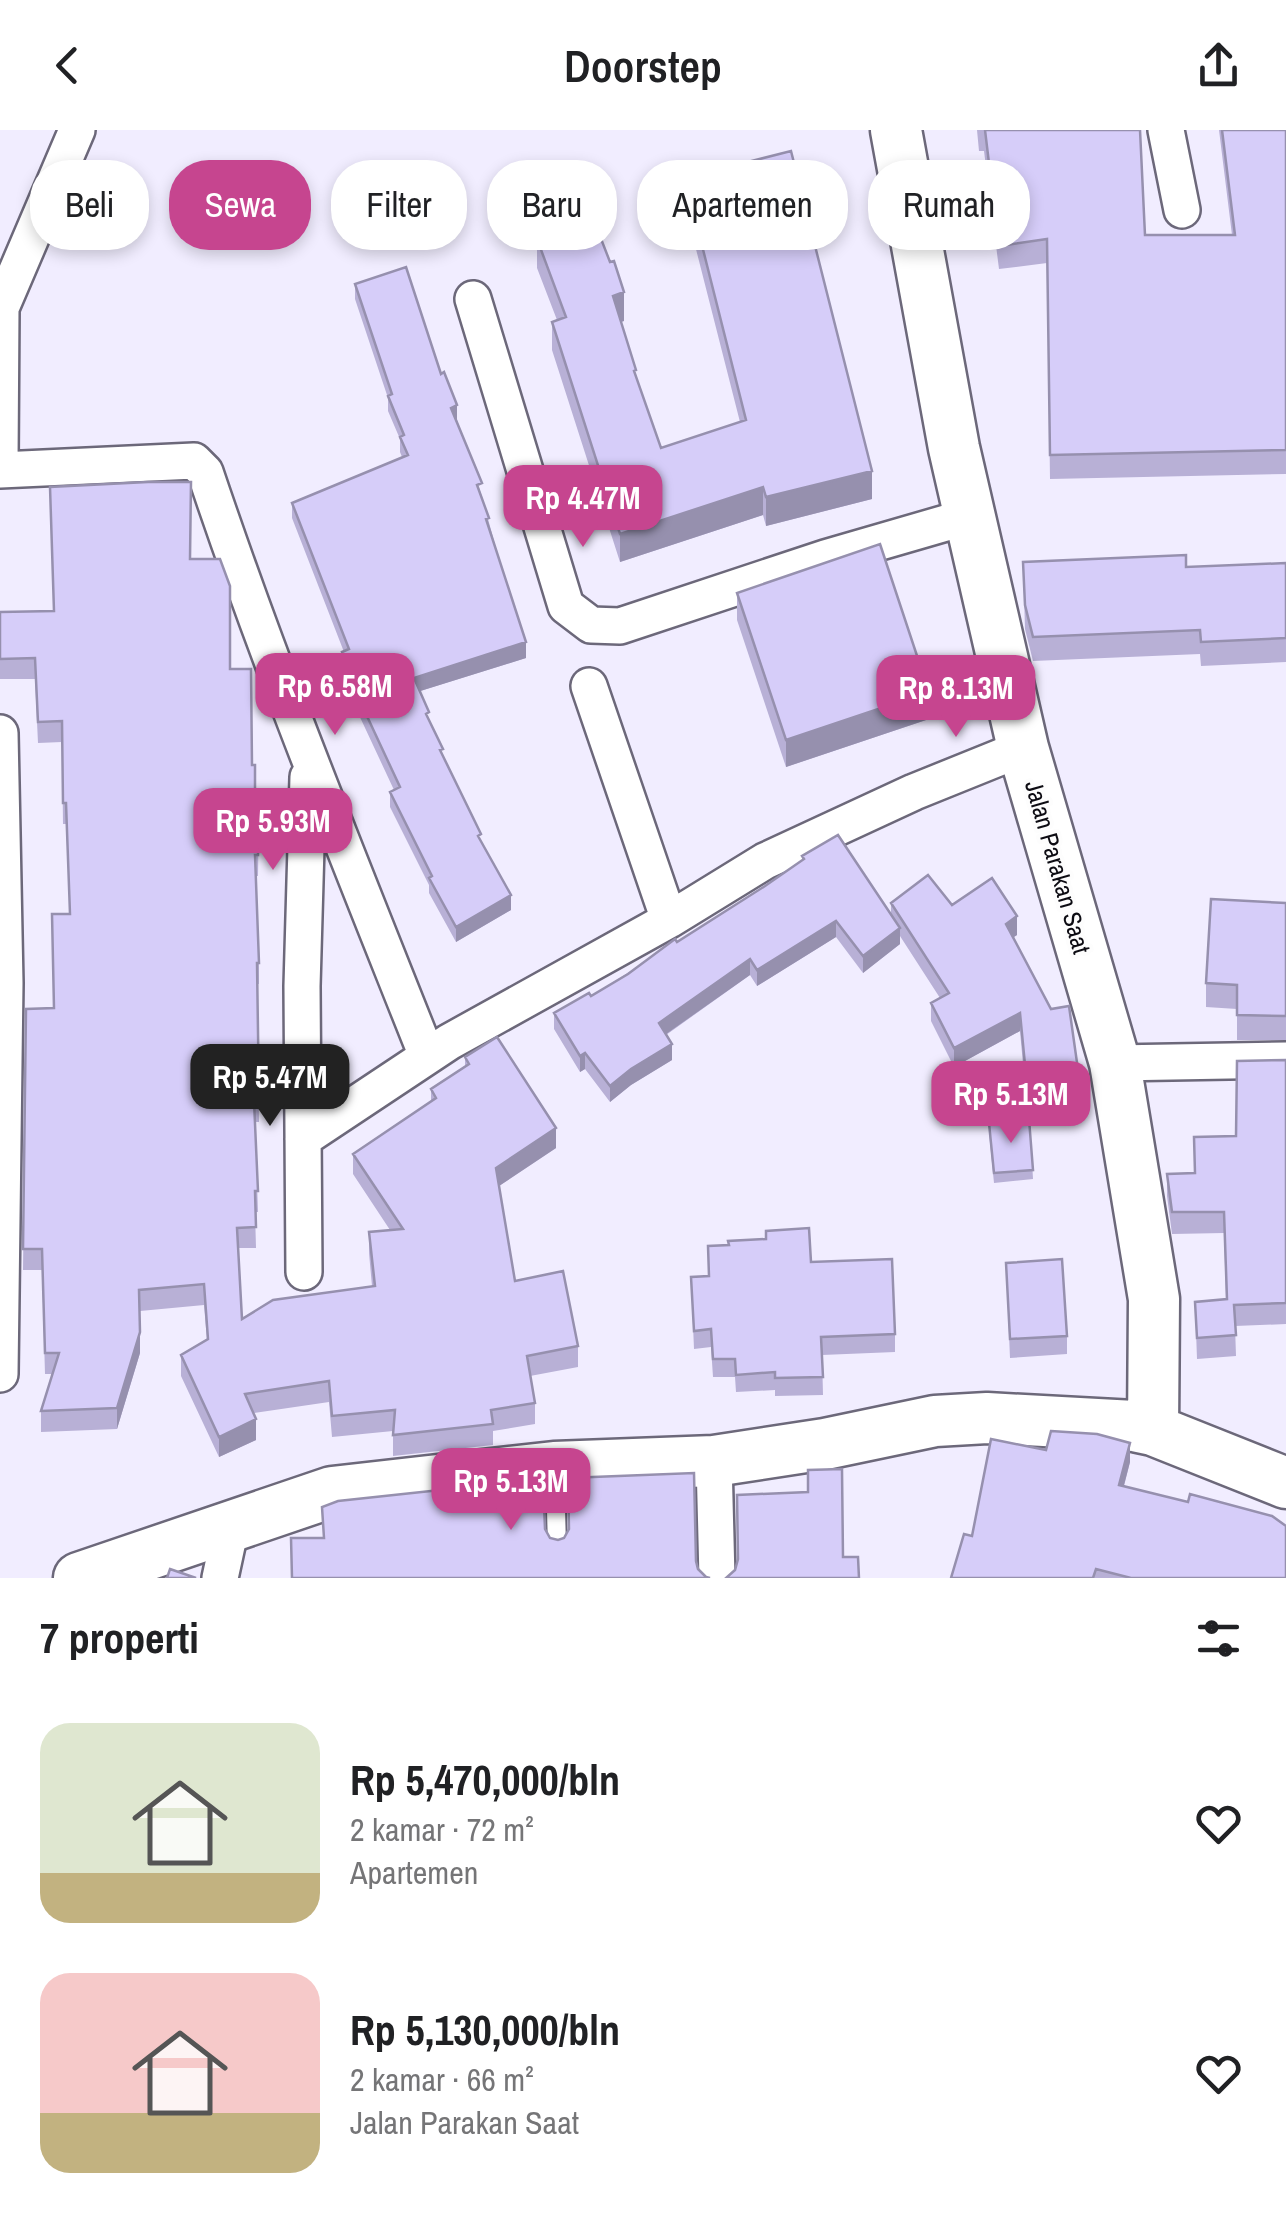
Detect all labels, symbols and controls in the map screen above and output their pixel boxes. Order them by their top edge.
text: Doorstep [564,35,722,96]
icon: back [40,38,95,93]
icon: share [1191,38,1246,93]
chip: Beli [30,160,149,250]
chip: Sewa [169,160,311,250]
chip: Filter [331,160,467,250]
chip: Baru [487,160,617,250]
chip: Apartemen [637,160,848,250]
chip: Rumah [868,160,1030,250]
pin: Rp 4.47M [480,465,686,550]
text: Rp 4.47M [525,476,641,519]
pin: Rp 6.58M [232,653,438,738]
pin: Rp 8.13M [853,655,1059,740]
text: Rp 6.58M [277,664,393,707]
text: Rp 8.13M [898,666,1014,709]
street label: Jalan Parakan Saat [1017,776,1099,958]
pin: Rp 5.93M [170,788,376,873]
text: Rp 5.93M [215,799,331,842]
pin: Rp 5.47M [167,1044,373,1129]
text: Rp 5.47M [212,1055,328,1098]
pin: Rp 5.13M [908,1061,1114,1146]
text: Rp 5.13M [953,1072,1069,1115]
pin: Rp 5.13M [408,1448,614,1533]
text: Rp 5.13M [453,1459,569,1502]
text: 7 properti [40,1610,199,1666]
icon: filters [1191,1611,1246,1666]
text: Rp 5,470,000/bln [350,1752,620,1808]
icon: home [120,1763,240,1883]
icon: heart [1191,1796,1246,1851]
text: 2 kamar · 72 m² [350,1808,534,1851]
text: Apartemen [350,1851,478,1894]
text: Rp 5,130,000/bln [350,2002,620,2058]
icon: home [120,2013,240,2133]
icon: heart [1191,2046,1246,2101]
text: 2 kamar · 66 m² [350,2058,534,2101]
text: Jalan Parakan Saat [350,2101,579,2144]

